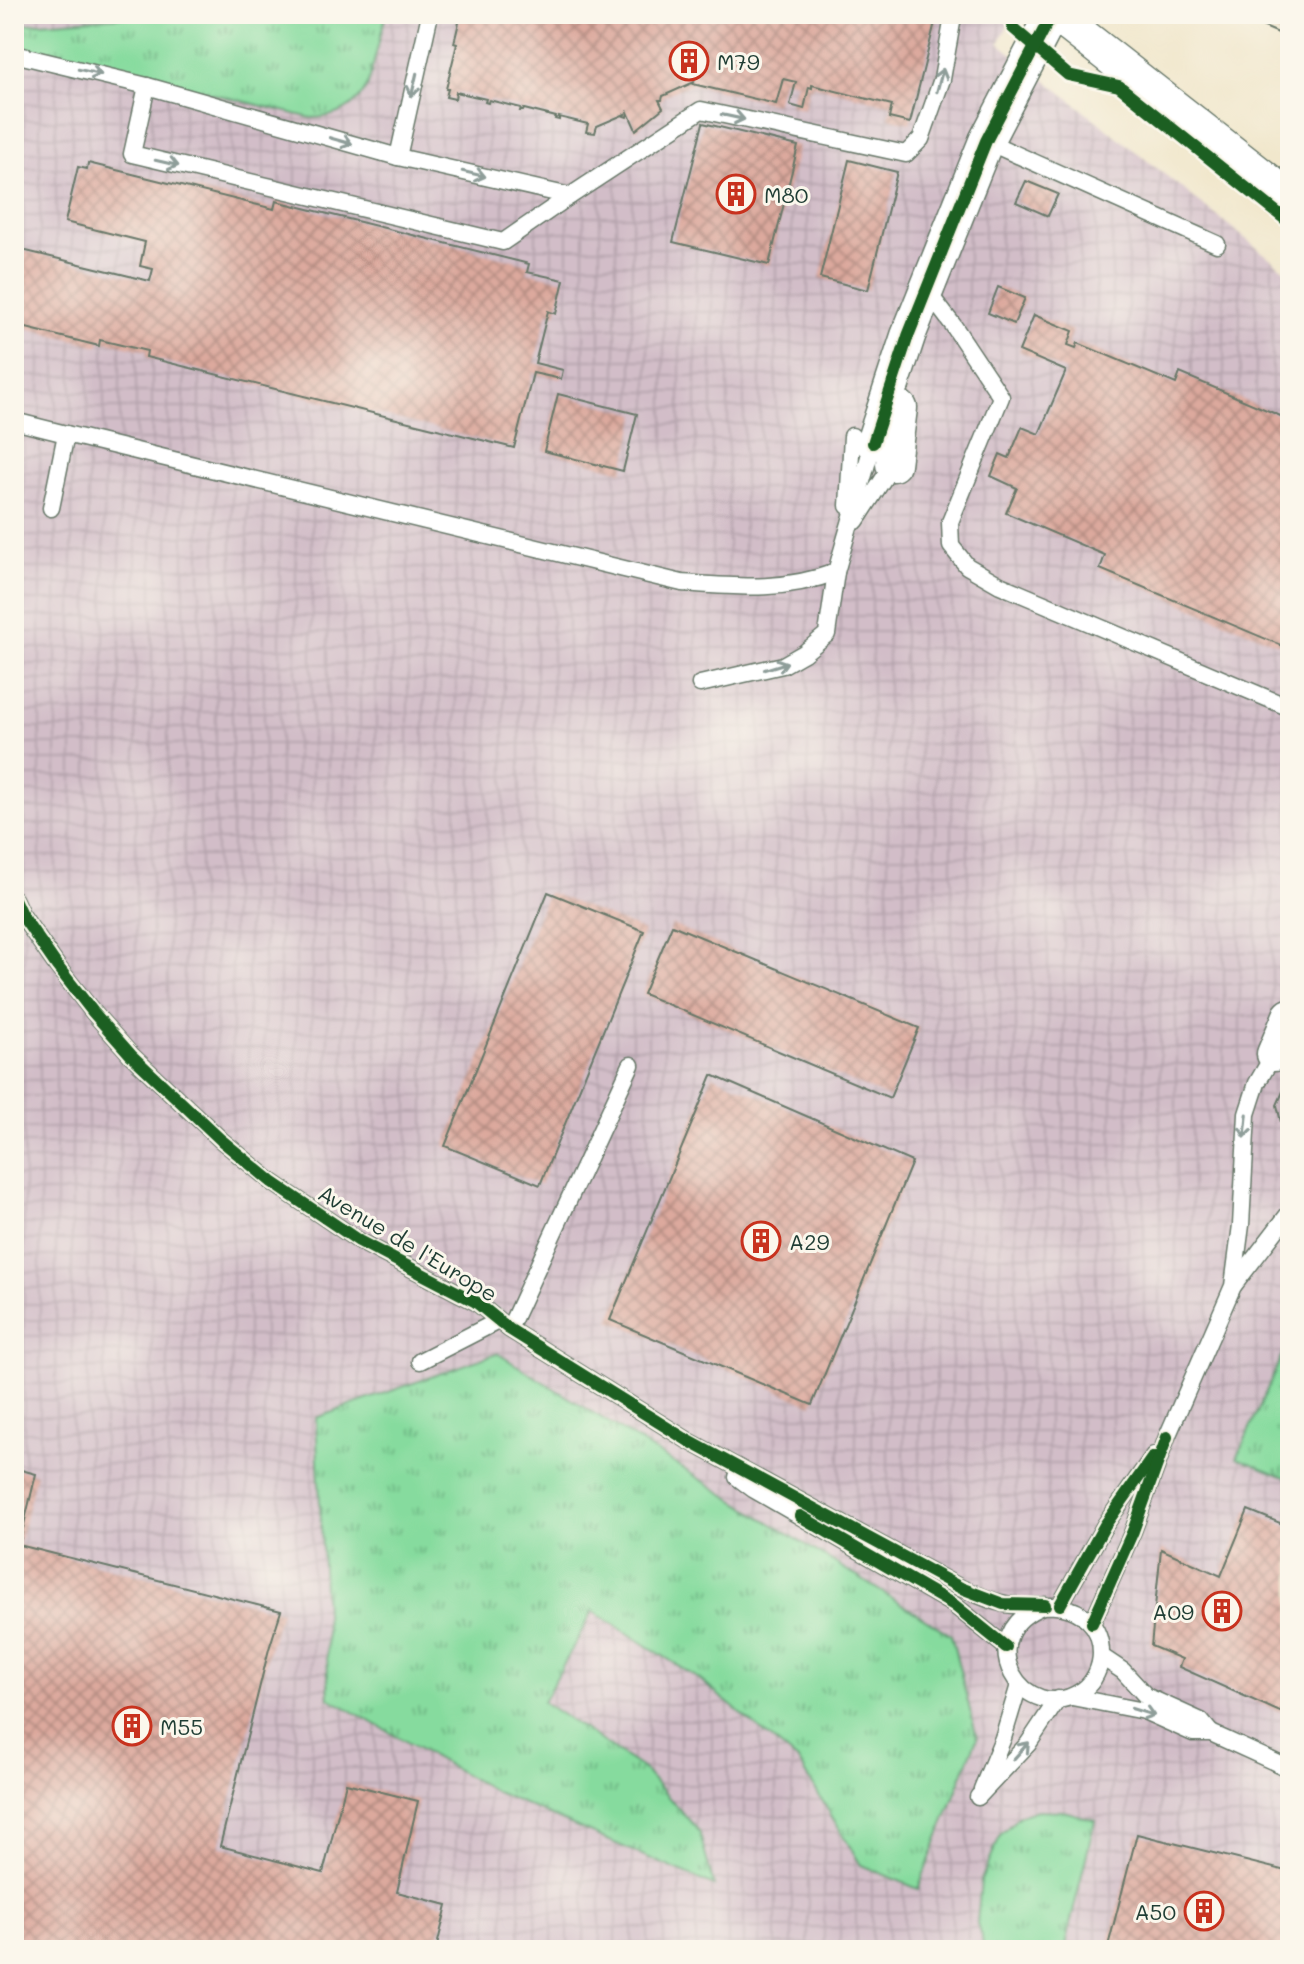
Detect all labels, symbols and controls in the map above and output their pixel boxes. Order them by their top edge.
building icon: M79 [668,40,710,82]
place label: M79 [717,47,760,76]
one-way arrow [77,66,102,81]
one-way arrow [934,68,949,94]
one-way arrow [406,72,421,98]
one-way arrow [720,110,745,125]
one-way arrow [327,134,353,149]
one-way arrow [154,156,180,171]
one-way arrow [460,167,486,182]
building icon: M80 [715,173,757,215]
place label: M80 [764,180,808,209]
one-way arrow [763,658,788,672]
one-way arrow [1239,1112,1254,1139]
street label: Avenue de l'Europe [313,1178,503,1308]
building icon: A29 [740,1220,782,1262]
place label: A29 [789,1227,829,1256]
building icon: A09 [1201,1590,1243,1632]
place label: A09 [1152,1597,1194,1626]
building icon: M55 [111,1705,153,1747]
one-way arrow [1129,1705,1155,1720]
place label: M55 [160,1712,203,1741]
one-way arrow [1012,1741,1030,1761]
building icon: A50 [1183,1890,1225,1932]
place label: A50 [1134,1897,1176,1926]

